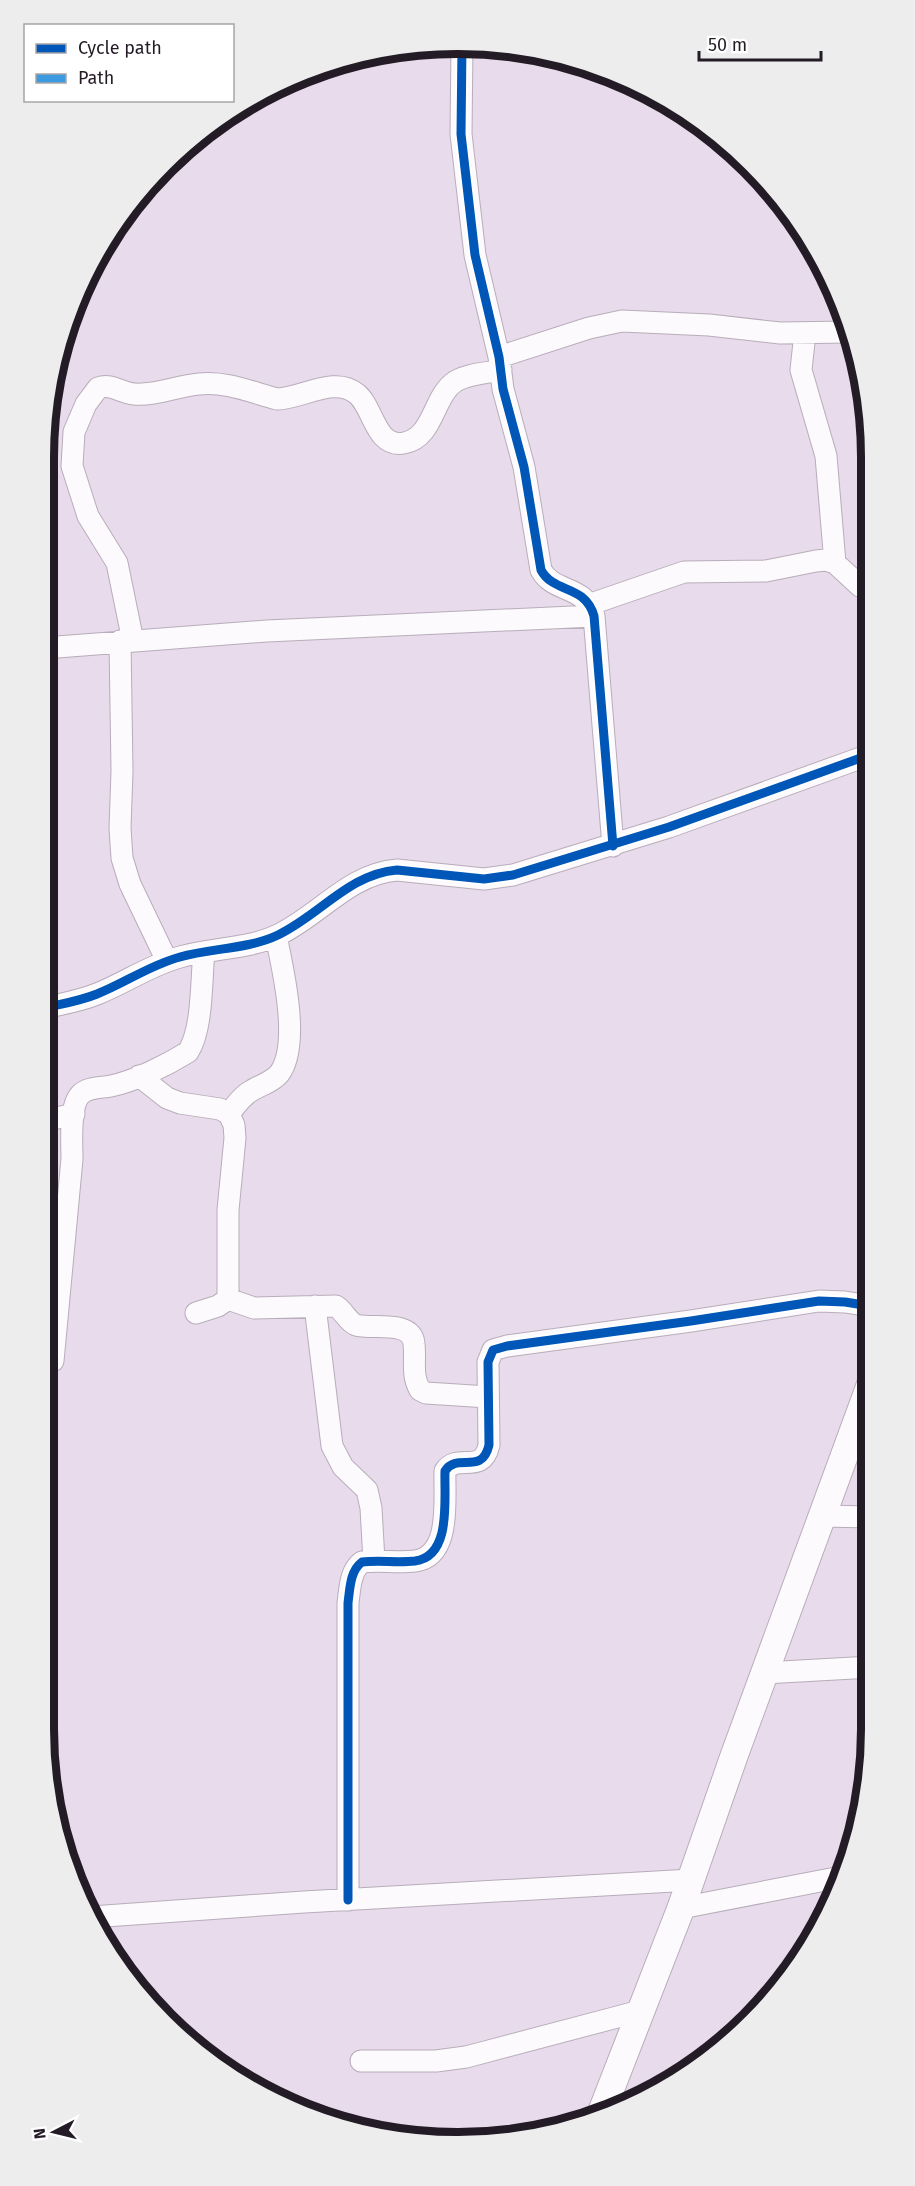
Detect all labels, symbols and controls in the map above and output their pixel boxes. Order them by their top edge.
legend [24,24,234,102]
scale bar [699,24,820,62]
text: 50 m [708,34,747,56]
text: Cycle path [78,37,162,59]
text: Path [78,67,114,89]
north arrow [24,2102,84,2162]
text: N [30,2127,50,2140]

